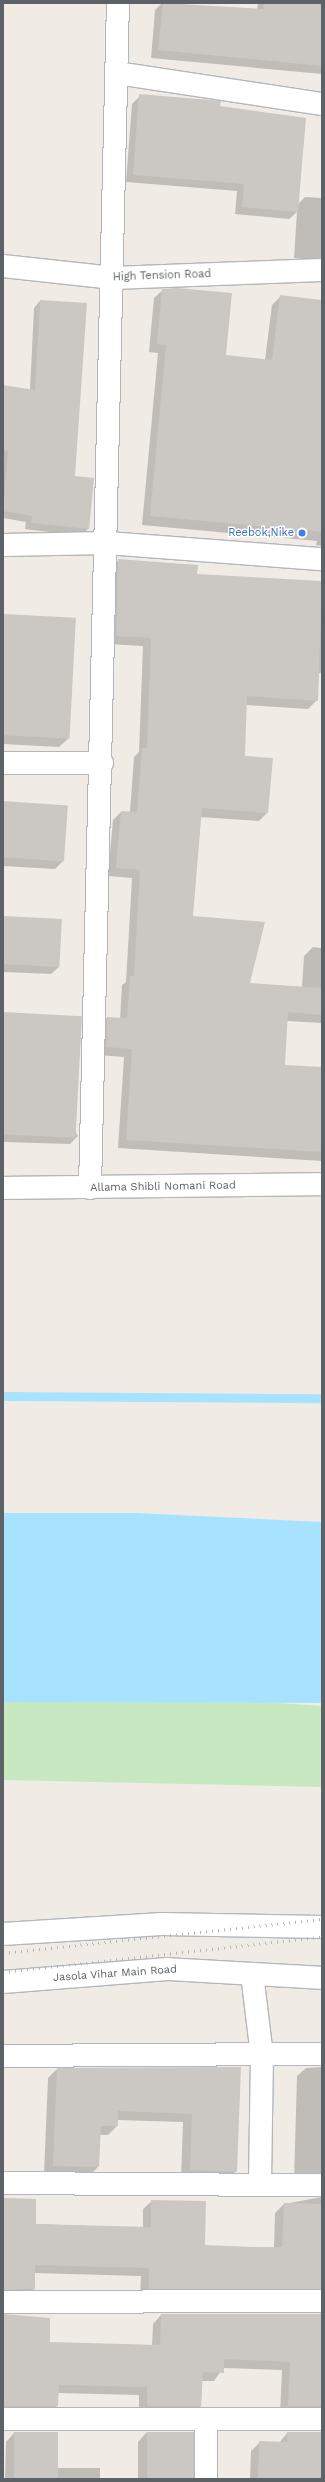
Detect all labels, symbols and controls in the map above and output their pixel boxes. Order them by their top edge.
street label: High Tension Road [112,268,212,284]
place label: Reebok,Nike [228,526,294,540]
marker: Reebok,Nike [297,528,307,538]
street label: Allama Shibli Nomani Road [90,1179,236,1195]
street label: Jasola Vihar Main Road [52,1963,178,1985]

